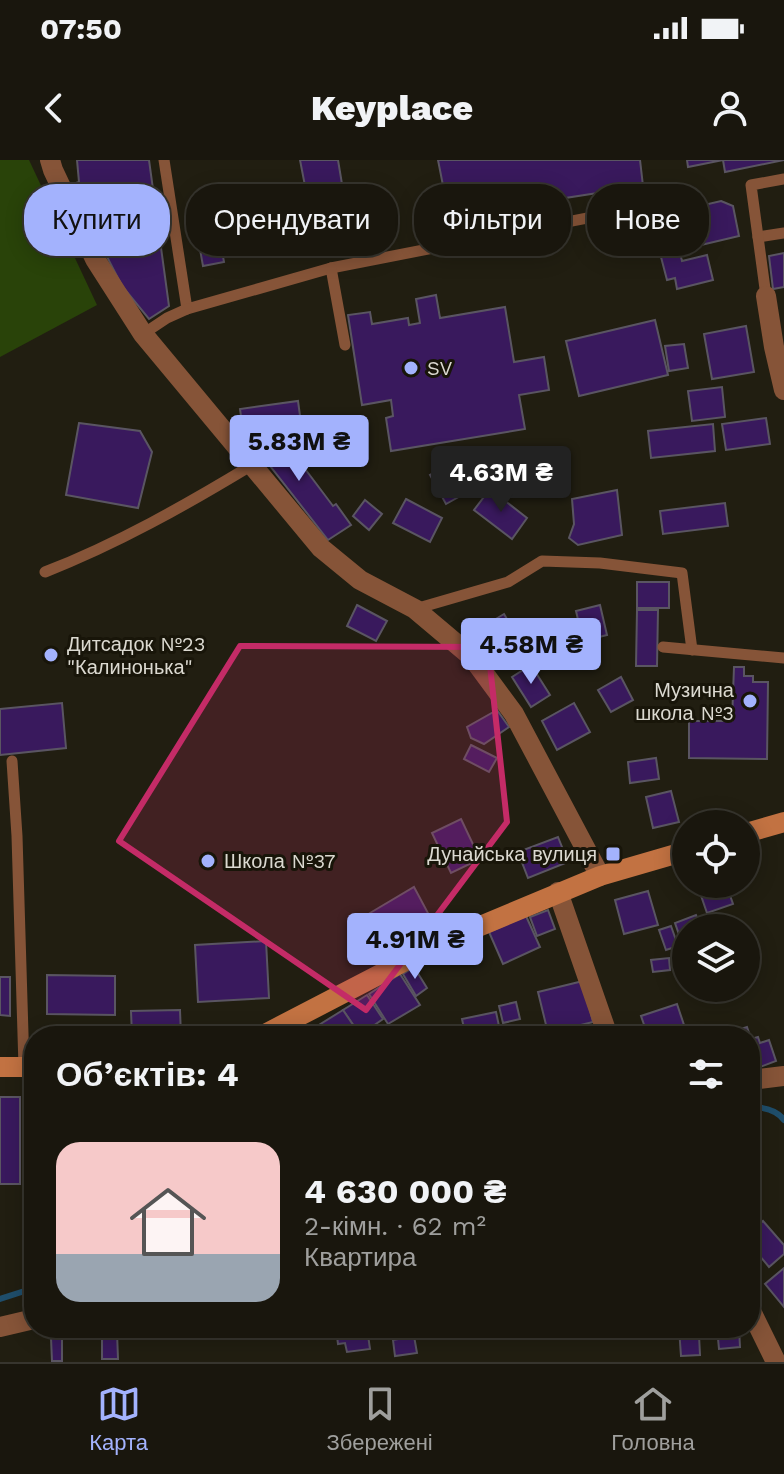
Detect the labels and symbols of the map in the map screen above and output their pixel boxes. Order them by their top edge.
place label: SV [427,356,453,380]
marker: SV [402,359,420,377]
pin: 5.83M ₴ [225,415,373,483]
pin: 4.63M ₴ [427,446,575,514]
pin: 4.58M ₴ [457,618,605,686]
place label: Дитсадок №23 "Калинонька" [67,632,205,679]
marker: Дитсадок №23 "Калинонька" [42,646,60,664]
place label: Музична школа №3 [635,678,735,725]
marker: Музична школа №3 [741,692,759,710]
place label: Дунайська вулиця [427,842,597,866]
marker: Дунайська вулиця [604,845,622,863]
place label: Школа №37 [224,849,336,873]
marker: Школа №37 [199,852,217,870]
pin: 4.91M ₴ [341,913,489,981]

